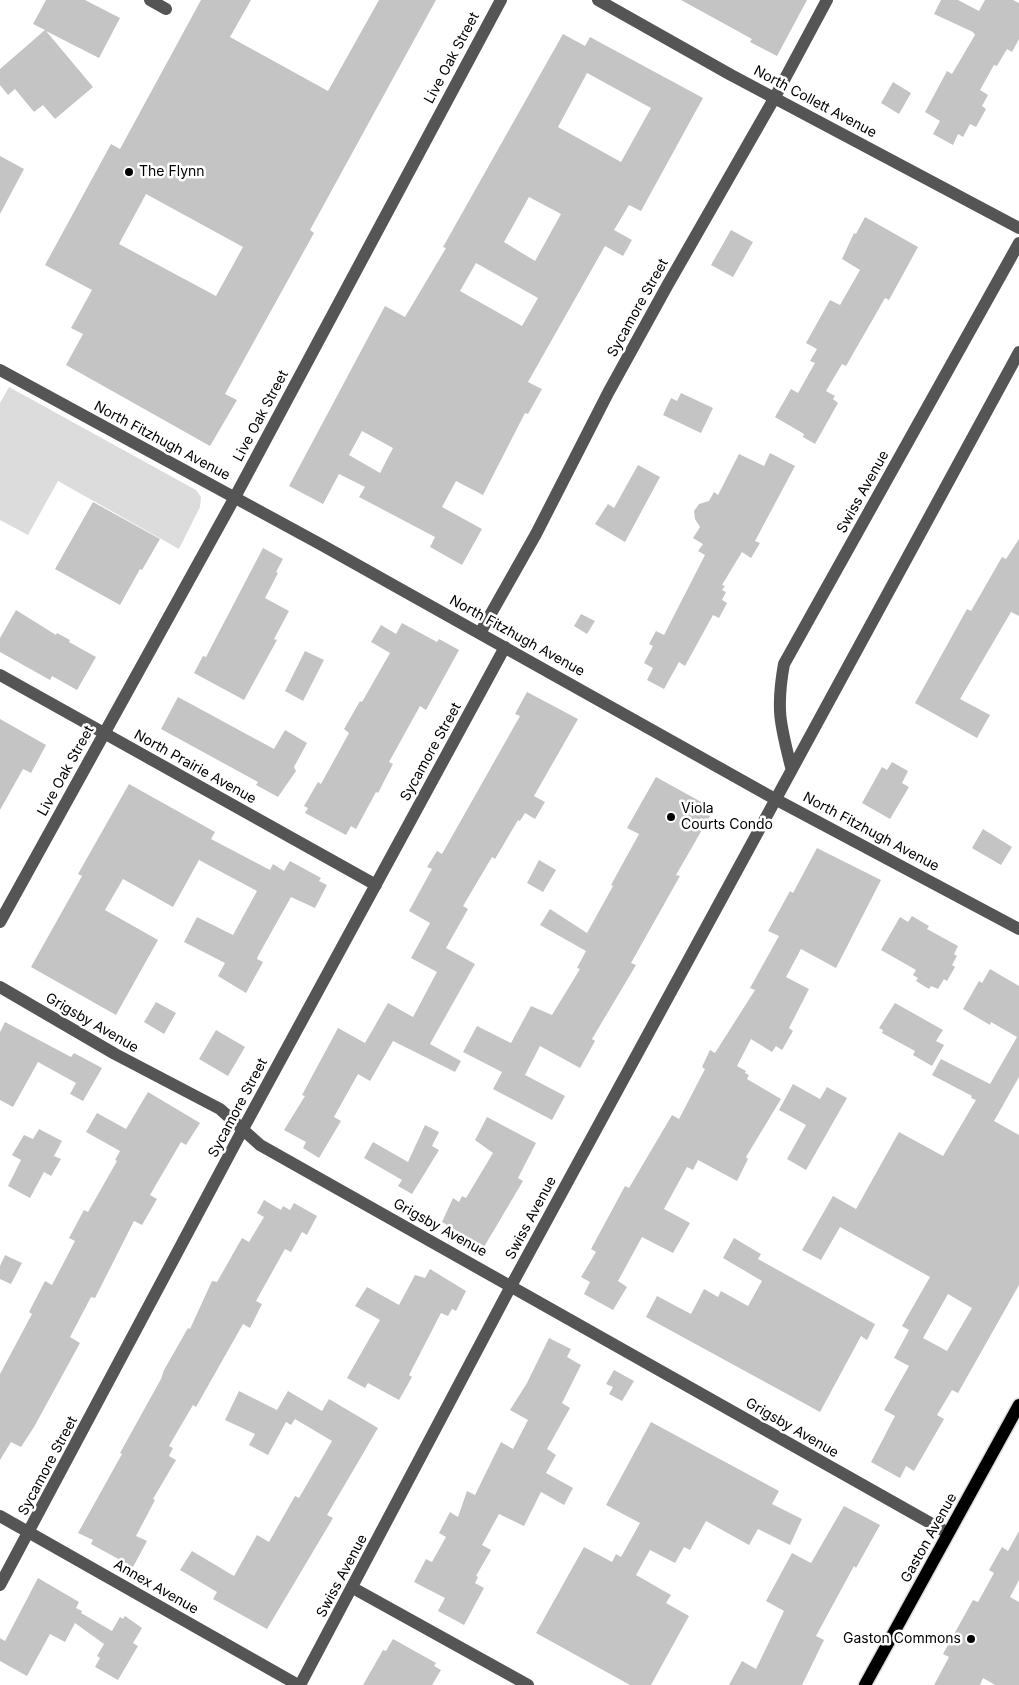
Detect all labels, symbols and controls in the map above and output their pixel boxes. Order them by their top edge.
street label: Live Oak Street [421,10,483,106]
street label: North Collett Avenue [751,62,879,142]
place label: The Flynn [139,164,205,180]
marker: The Flynn [123,166,135,178]
street label: Sycamore Street [604,256,672,360]
street label: Live Oak Street [230,368,292,464]
street label: North Fitzhugh Avenue [91,398,233,484]
street label: Swiss Avenue [833,448,893,536]
street label: North Fitzhugh Avenue [447,592,587,680]
street label: Sycamore Street [397,700,465,804]
street label: Live Oak Street [34,723,98,819]
street label: North Prairie Avenue [131,726,259,808]
street label: North Fitzhugh Avenue [800,789,942,875]
place label: Viola Courts Condo [681,801,773,834]
marker: Viola Courts Condo [665,811,677,823]
street label: Grigsby Avenue [43,990,141,1056]
street label: Sycamore Street [205,1056,271,1160]
street label: Swiss Avenue [502,1174,560,1262]
street label: Grigsby Avenue [390,1195,490,1261]
street label: Grigsby Avenue [743,1395,841,1461]
street label: Sycamore Street [15,1414,81,1518]
street label: Gaston Avenue [897,1490,961,1586]
street label: Swiss Avenue [313,1532,371,1620]
street label: Annex Avenue [111,1556,201,1618]
place label: Gaston Commons [843,1631,961,1647]
marker: Gaston Commons [965,1633,977,1645]

